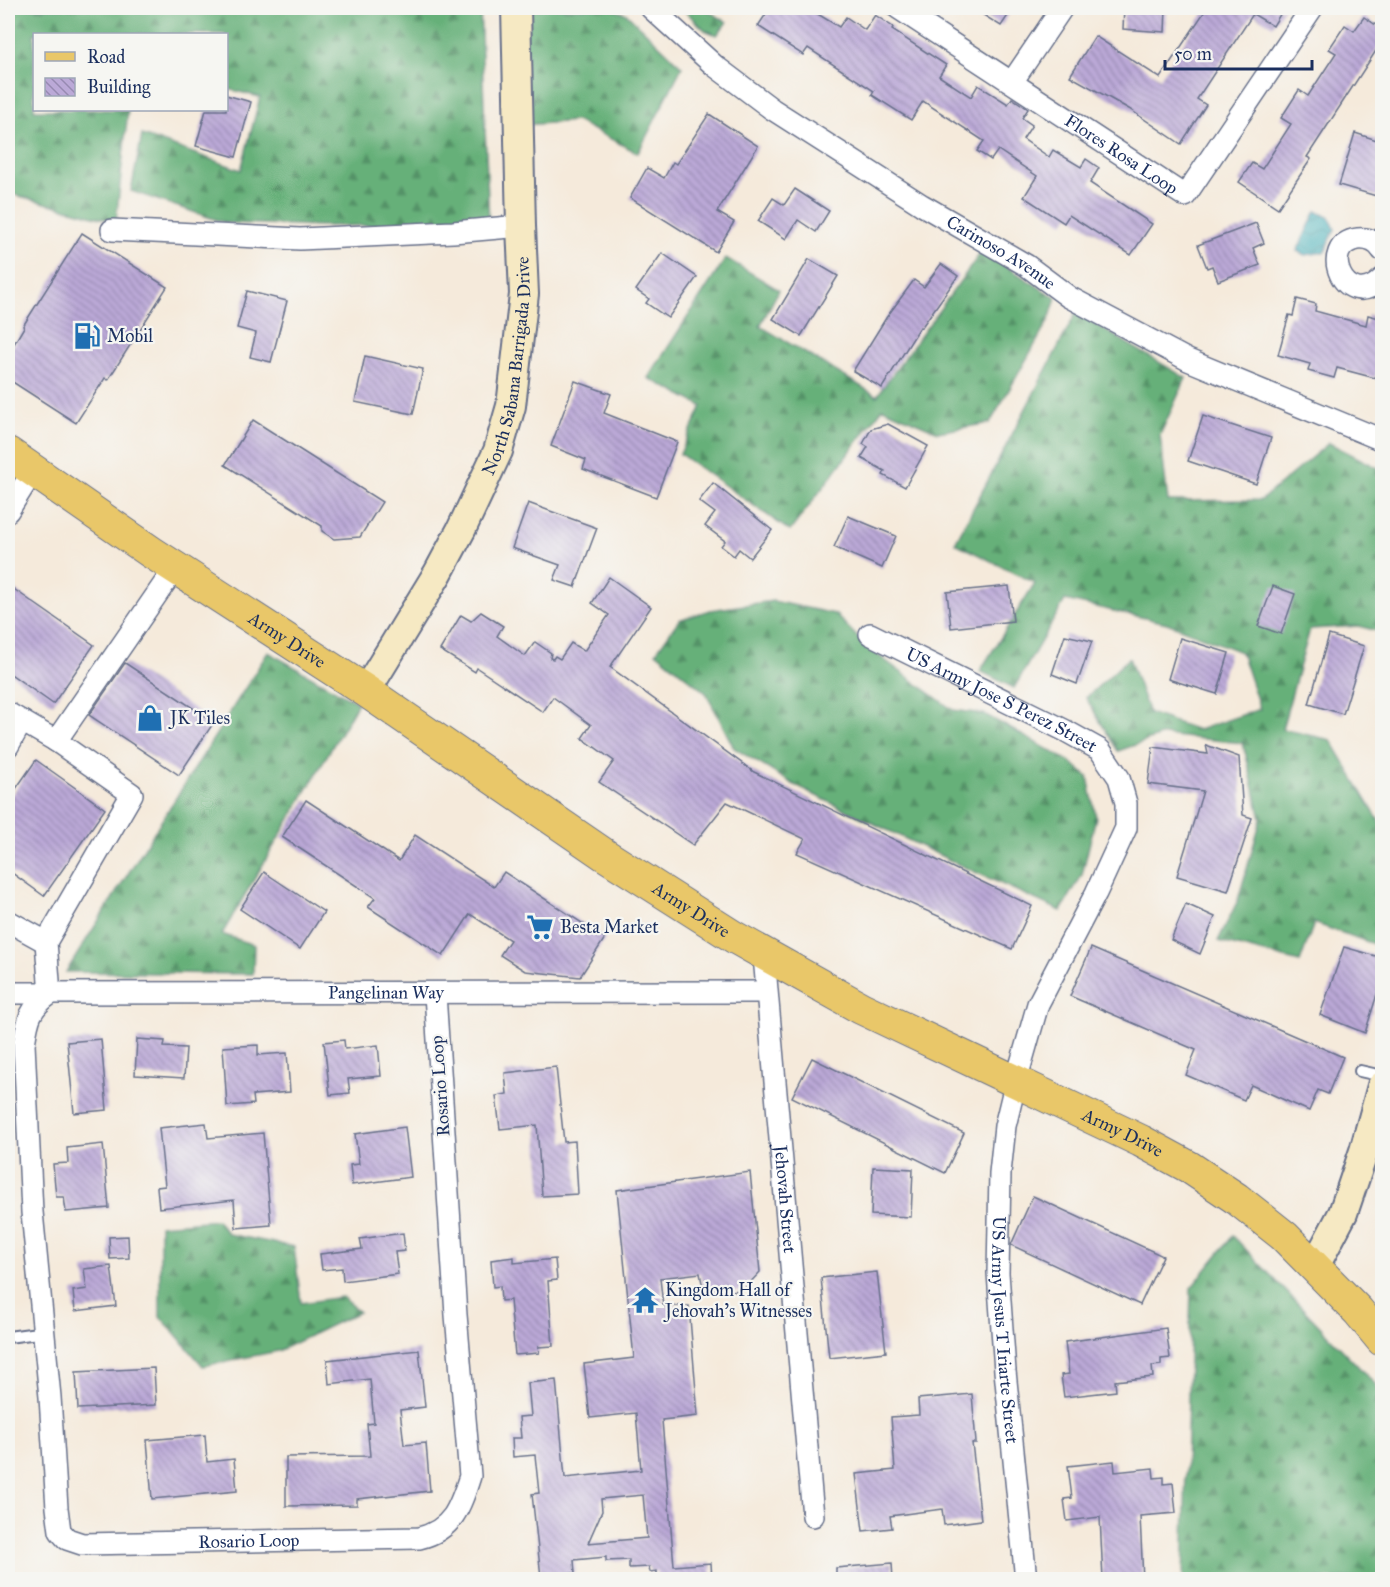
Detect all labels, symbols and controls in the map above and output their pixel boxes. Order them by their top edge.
legend [33,33,228,111]
scale bar [1165,33,1312,71]
text: 50 m [1174,43,1212,65]
text: Road [87,46,125,68]
text: Building [87,76,151,99]
street label: Flores Rosa Loop [1061,109,1182,199]
street label: Carinoso Avenue [942,210,1060,294]
street label: North Sabana Barrigada Drive [477,256,535,479]
fuel station icon: Mobil [72,321,102,351]
place label: Mobil [107,325,153,347]
street label: Army Drive [244,606,330,673]
street label: US Army Jose S Perez Street [902,643,1101,757]
shop icon: JK Tiles [135,703,165,733]
place label: JK Tiles [168,707,230,730]
street label: Army Drive [648,877,734,943]
supermarket icon: Besta Market [525,912,555,942]
place label: Besta Market [560,916,659,938]
street label: Pangelinan Way [328,981,445,1005]
street label: Rosario Loop [425,1035,455,1137]
street label: Army Drive [1078,1103,1167,1162]
street label: Jehovah Street [768,1142,801,1255]
street label: US Army Jesus T Iriarte Street [987,1216,1023,1445]
place label: Kingdom Hall of Jehovah’s Witnesses [663,1279,812,1323]
temple icon: Kingdom Hall of Jehovah’s Witnesses [630,1285,660,1315]
street label: Rosario Loop [198,1529,300,1553]

